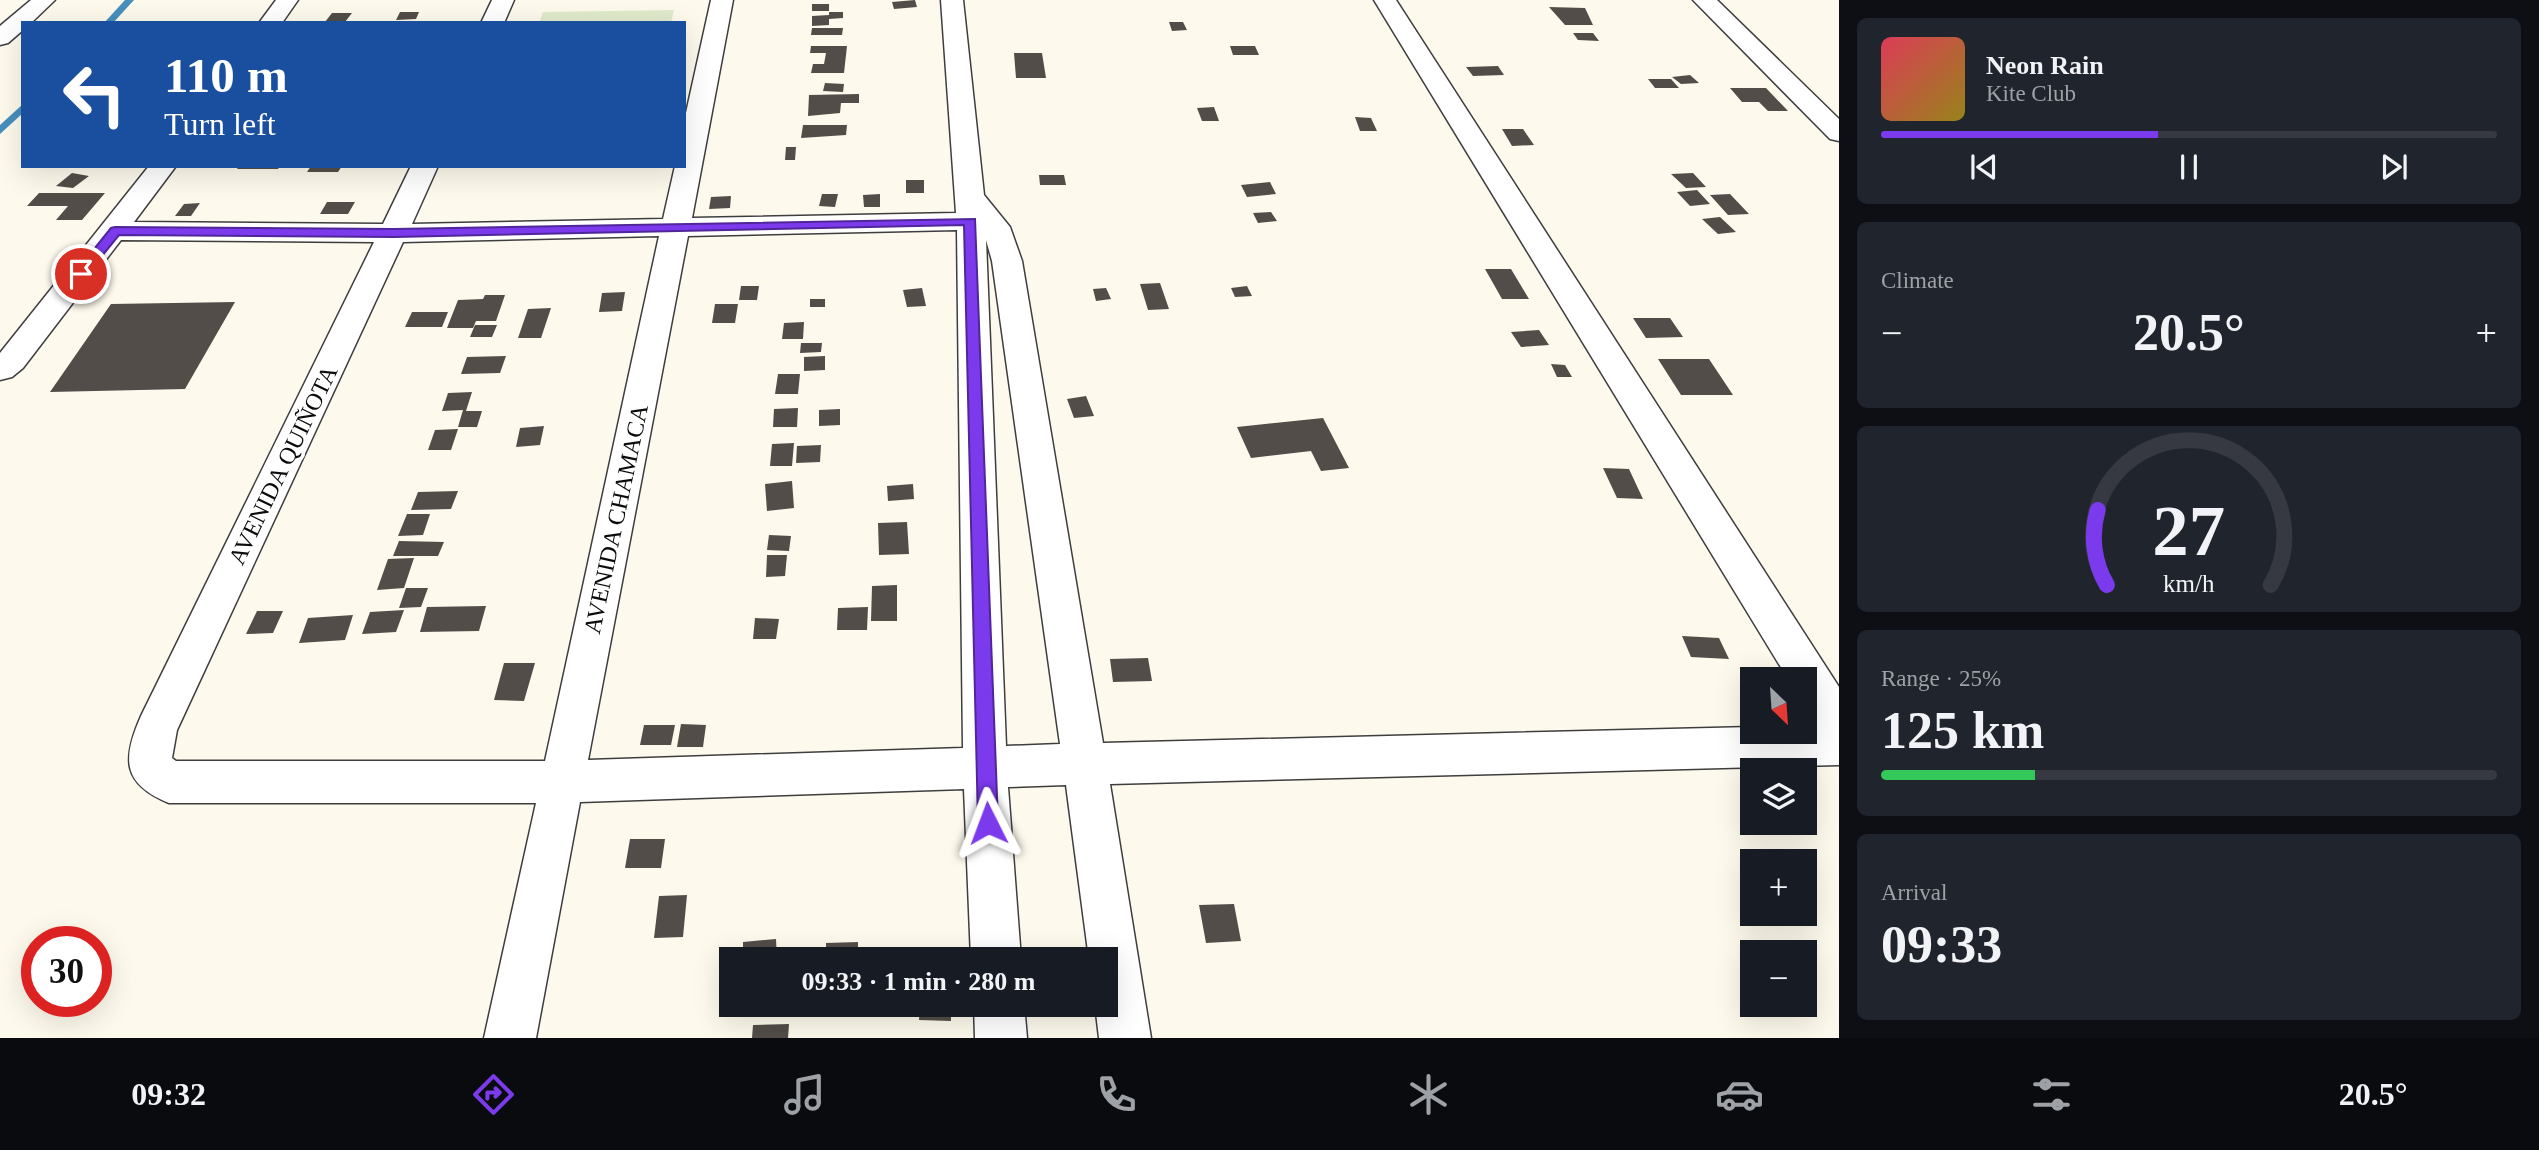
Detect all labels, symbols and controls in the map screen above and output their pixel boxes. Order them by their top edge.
text: 110 m [164,48,288,103]
icon: left [49,49,140,140]
text: Neon Rain [1986,51,2104,80]
text: Kite Club [1986,81,2076,106]
text: Turn left [164,106,276,142]
icon: previous [1965,148,2003,186]
icon: pause [2170,148,2208,186]
icon: next [2375,148,2413,186]
pin [51,244,111,304]
icon: arrive [62,255,100,293]
text: Climate [1881,268,1954,293]
text: 20.5° [2133,304,2245,361]
text: − [1881,312,1902,354]
text: + [2476,312,2497,354]
street label: AVENIDA QUIÑOTA [223,361,343,569]
street label: AVENIDA CHAMACA [579,401,653,636]
text: 27 [2153,490,2225,571]
text: km/h [2163,570,2215,597]
text: Range · 25% [1881,666,2001,691]
north arrow [1740,667,1816,744]
map controls [1740,667,1817,1017]
text: 125 km [1881,702,2044,759]
button: layers [1740,758,1817,835]
position arrow [951,786,1025,860]
button: + [1740,849,1817,926]
text: Arrival [1881,880,1947,905]
text: 09:33 [1881,916,2002,973]
speed limit sign: 30 [21,926,112,1017]
button: − [1740,940,1817,1017]
text: 09:33 · 1 min · 280 m [802,967,1036,996]
icon: directions [469,1070,518,1119]
icon: music [780,1070,829,1119]
icon: phone [1092,1070,1141,1119]
icon: climate [1404,1070,1453,1119]
icon: car [1715,1070,1764,1119]
icon: filters [2027,1070,2076,1119]
text: 09:32 [131,1076,206,1112]
text: 20.5° [2339,1076,2408,1112]

